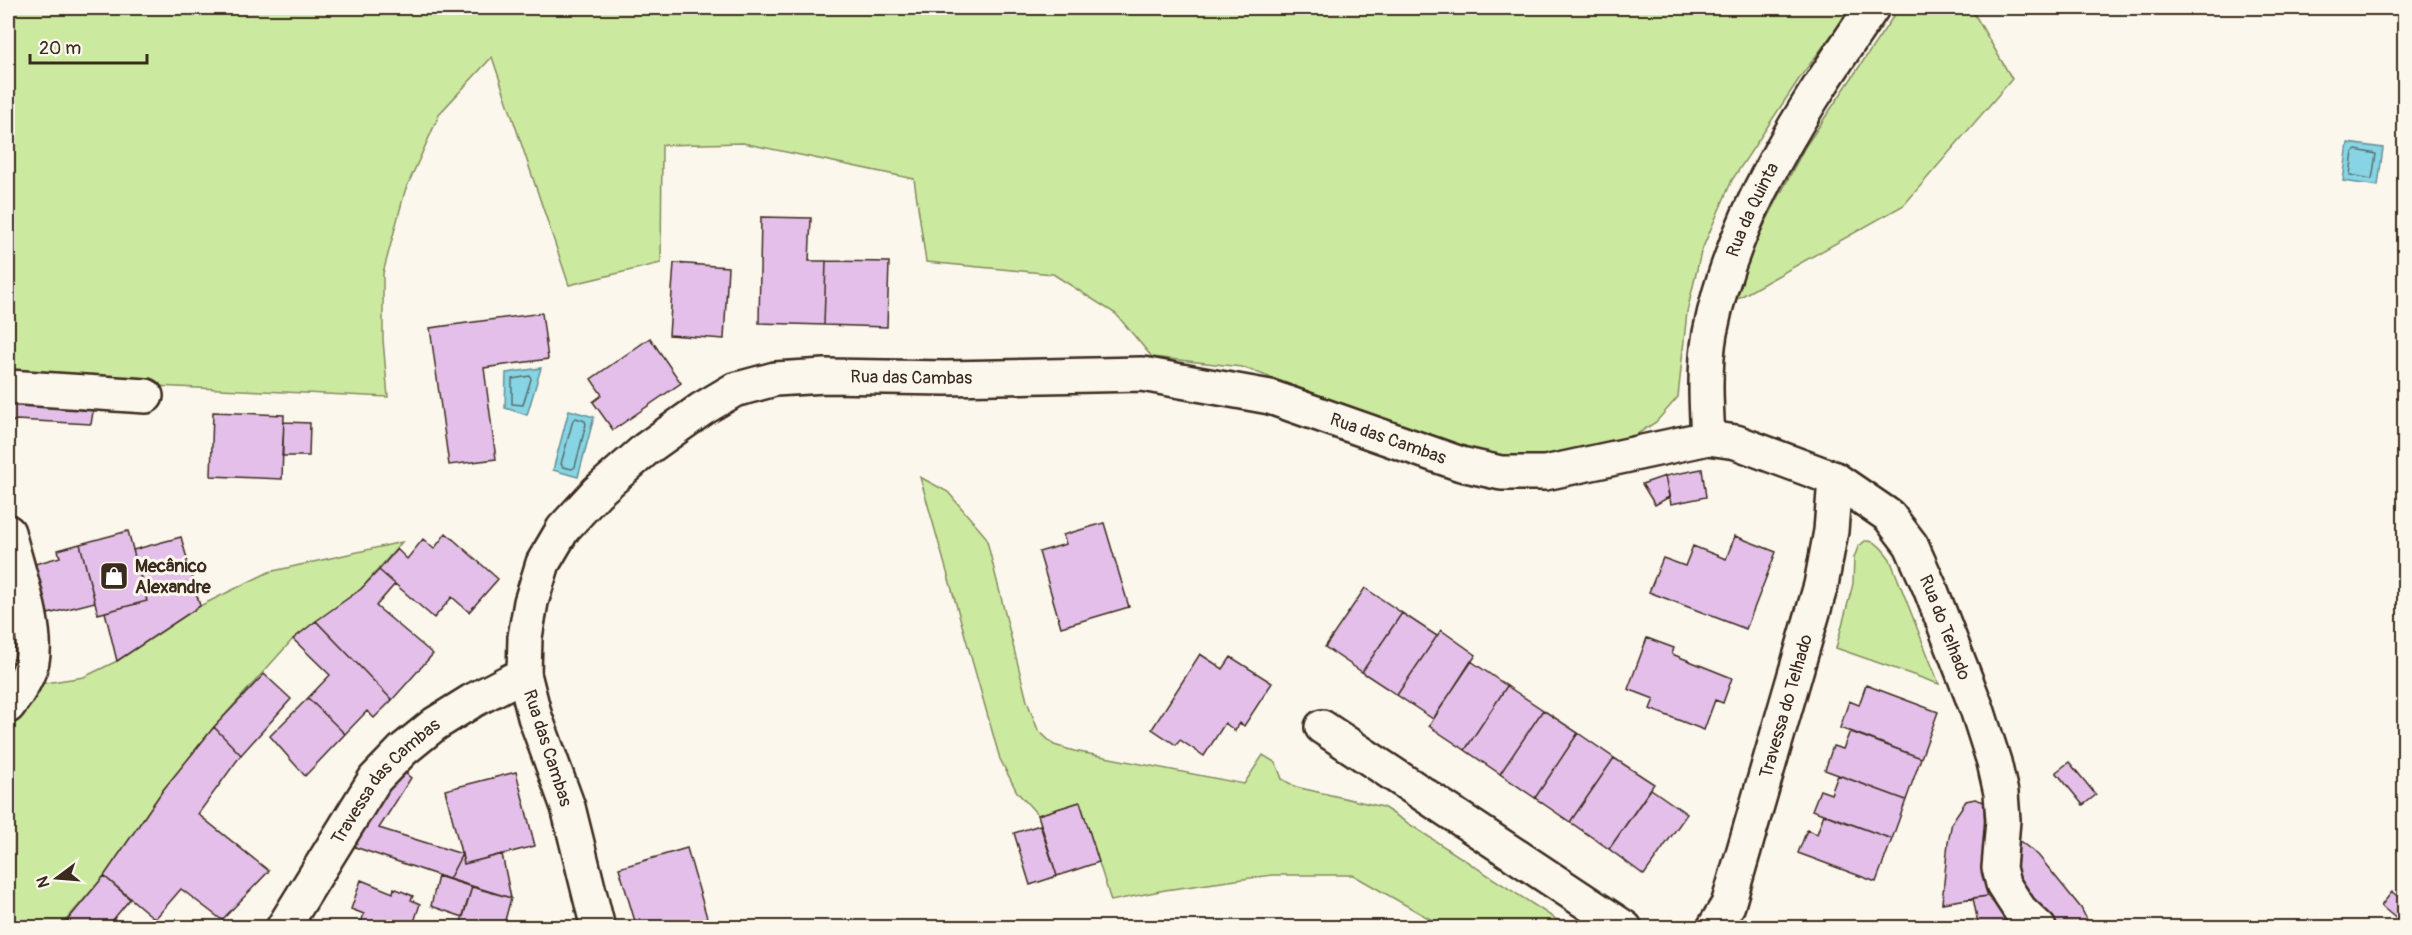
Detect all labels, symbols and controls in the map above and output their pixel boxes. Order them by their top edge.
scale bar [30,27,147,65]
text: 20 m [39,37,81,60]
street label: Rua da Quinta [1721,159,1784,260]
street label: Rua das Cambas [850,365,972,390]
street label: Rua das Cambas [1327,408,1449,470]
place label: Mecânico Alexandre [135,555,212,599]
shop icon: Mecânico Alexandre [98,560,130,592]
street label: Rua do Telhado [1914,571,1976,684]
street label: Travessa do Telhado [1754,631,1818,781]
street label: Rua das Cambas [518,687,577,810]
street label: Travessa das Cambas [326,714,445,849]
north arrow [27,848,87,908]
text: N [32,874,55,890]

